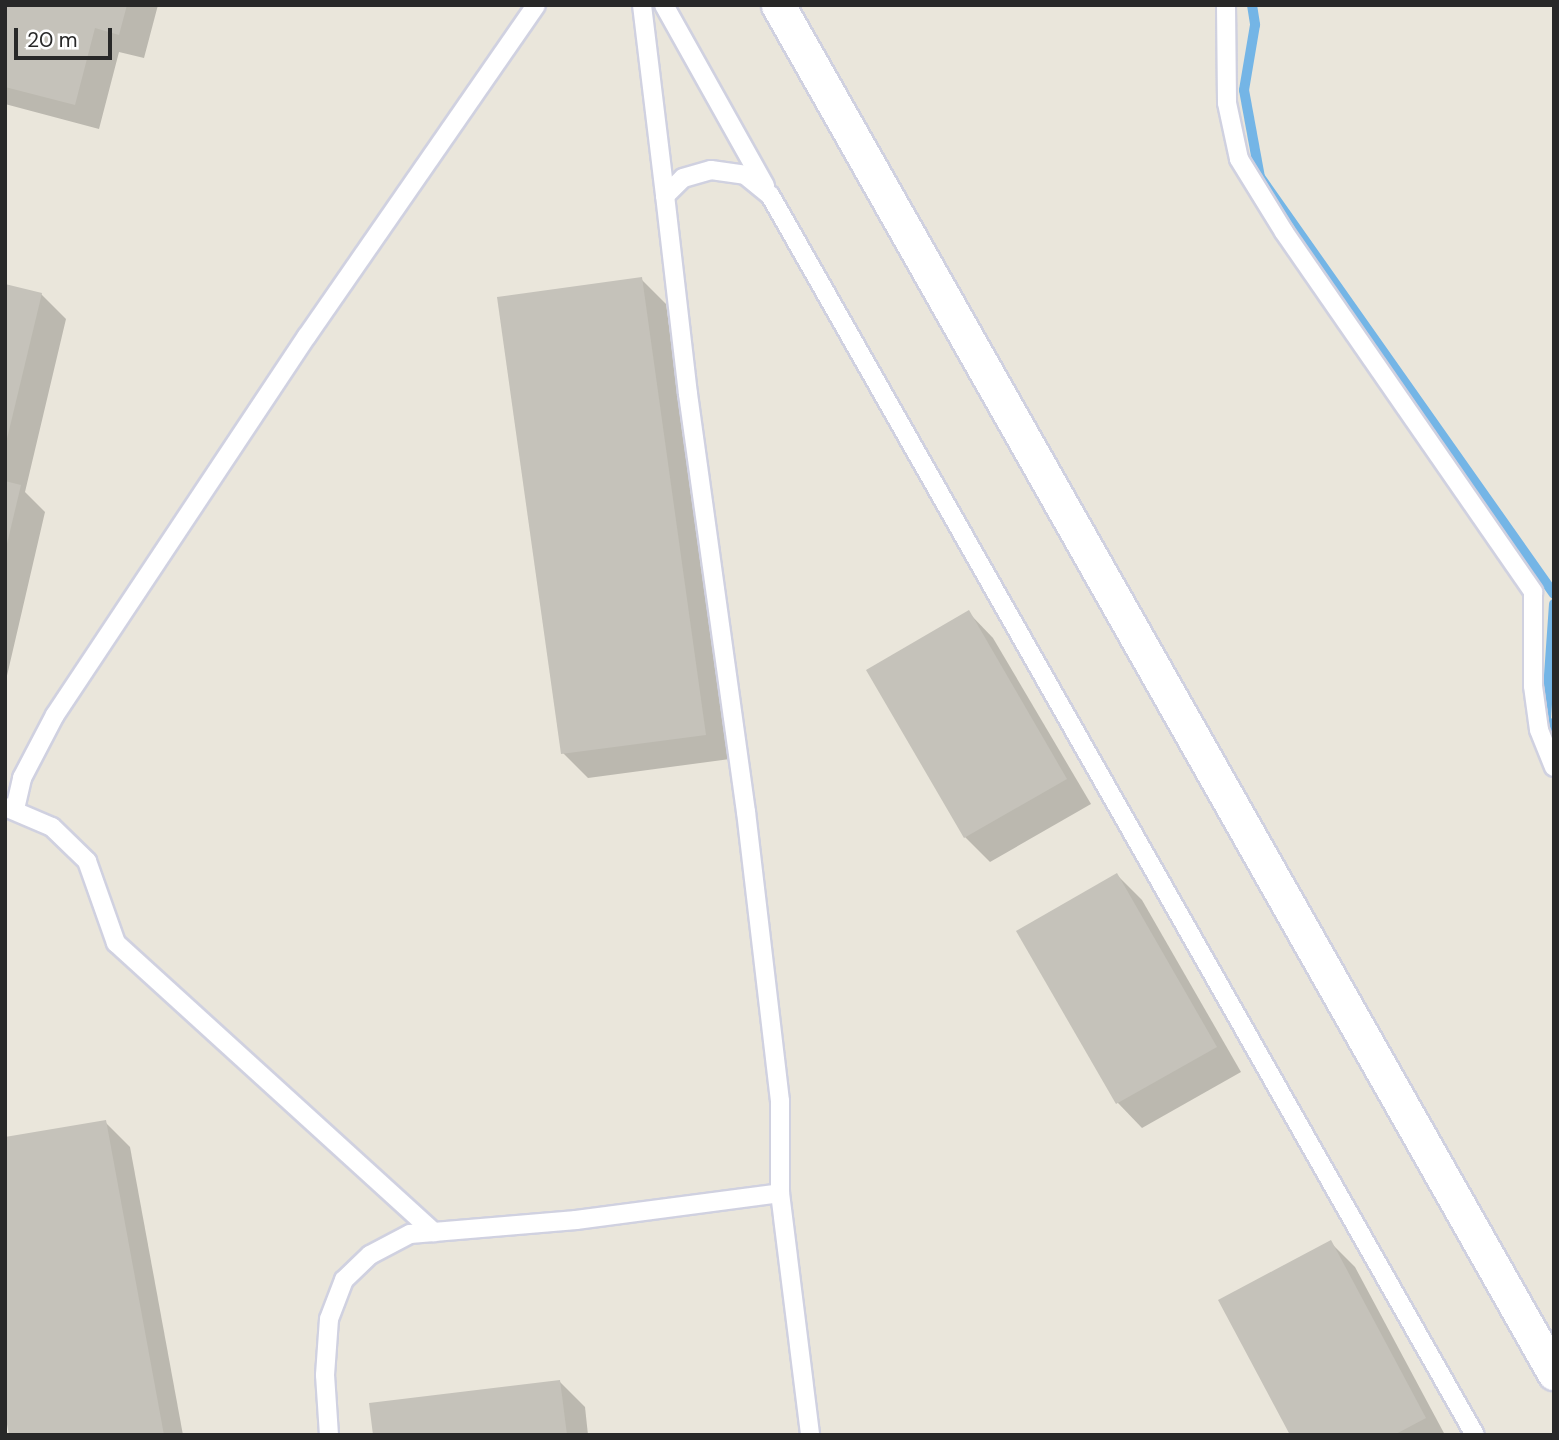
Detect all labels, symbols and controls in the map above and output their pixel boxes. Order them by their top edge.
scale bar [18,14,116,58]
text: 20 m [27,26,78,54]

